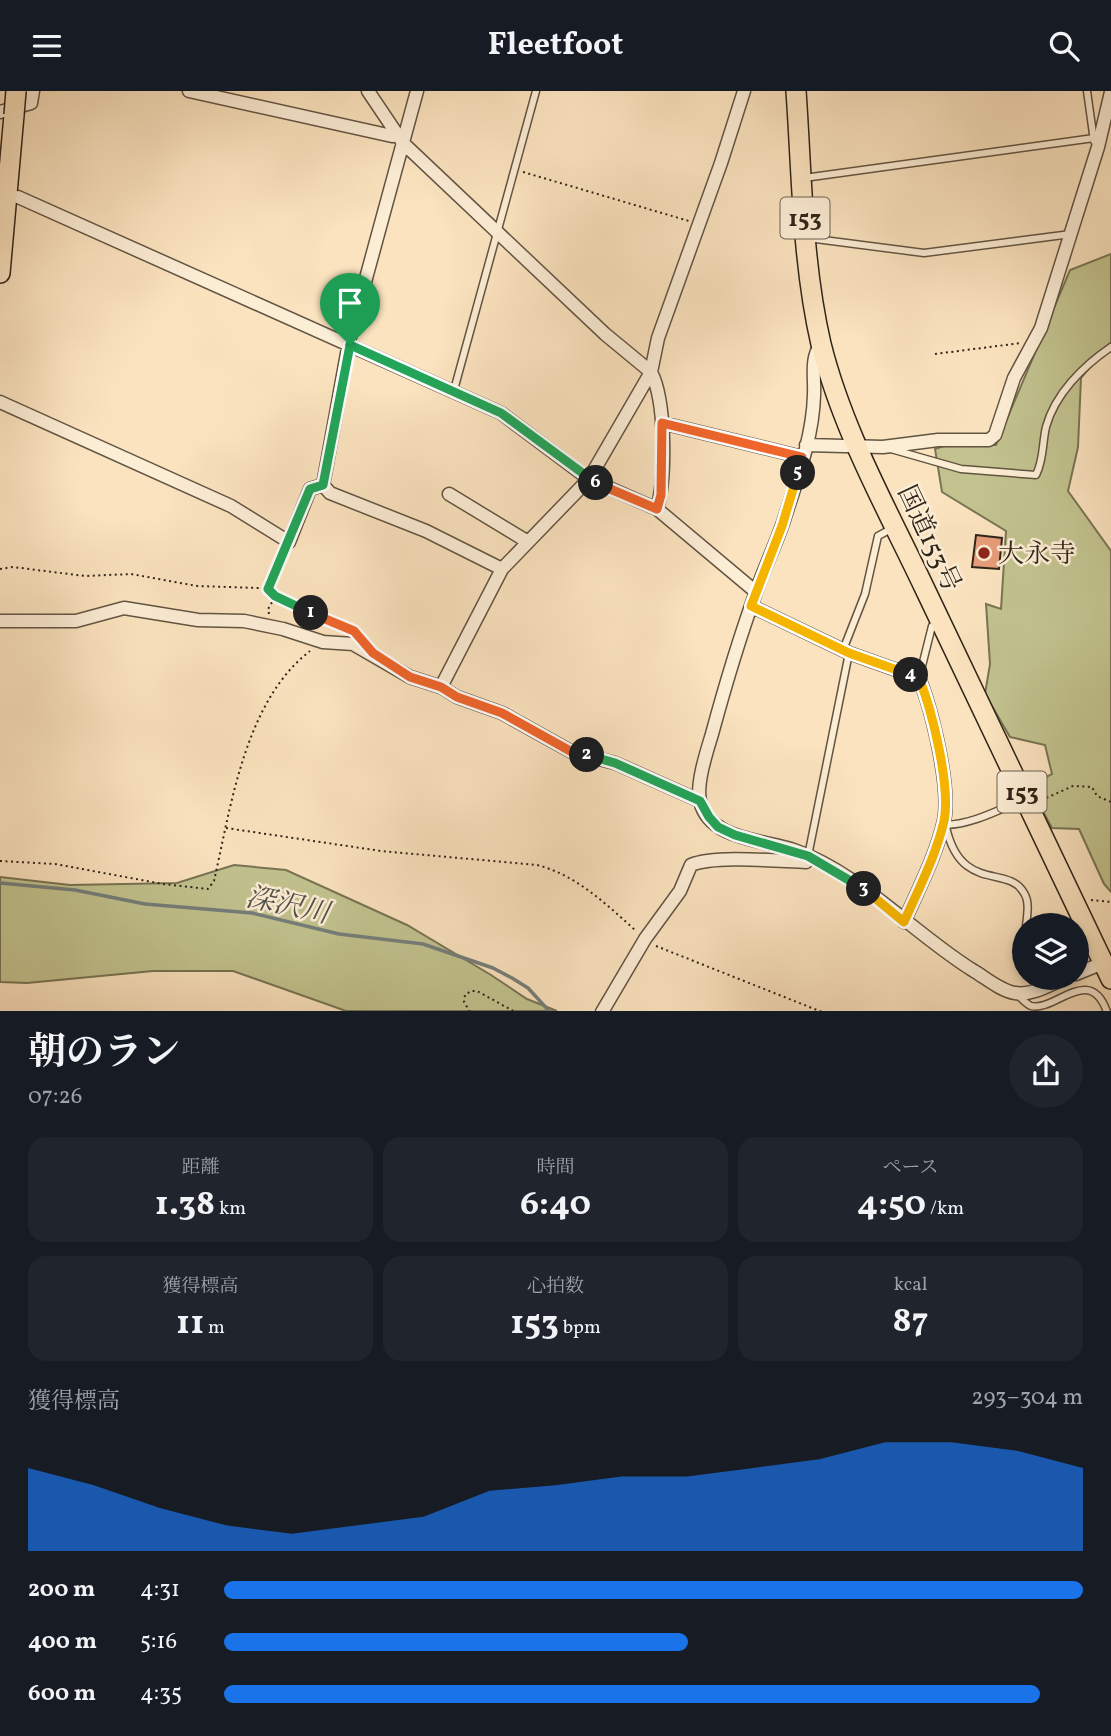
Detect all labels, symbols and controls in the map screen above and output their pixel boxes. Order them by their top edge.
text: Fleetfoot [488,24,623,68]
icon: menu [28,27,66,65]
icon: search [1045,27,1083,65]
road number: 153 [780,197,830,239]
pin [320,273,380,345]
icon: arrive [331,284,369,322]
pin: 5 [780,455,816,491]
text: 5 [793,459,802,485]
pin: 6 [578,465,614,501]
text: 6 [590,469,601,495]
street label: 国道153号 [888,480,969,598]
place label: 大永寺 [998,537,1076,573]
marker: 大永寺 [976,545,992,561]
pin: 1 [294,595,328,631]
text: 1 [307,599,314,625]
pin: 4 [894,657,928,693]
text: 4 [905,661,916,687]
pin: 2 [570,737,604,773]
text: 2 [582,741,591,767]
road number: 153 [998,771,1046,813]
pin: 3 [846,871,882,907]
text: 3 [859,875,868,901]
water label: 深沢川 [242,879,336,935]
map controls [1012,913,1089,990]
button: layers [1012,913,1089,990]
text: 朝のラン [28,1028,180,1081]
button: share [1009,1034,1083,1108]
text: 07:26 [28,1081,82,1113]
text: 距離 [181,1155,220,1181]
text: 時間 [536,1155,575,1181]
text: ペース [882,1155,939,1181]
text: 1.38 [155,1181,215,1229]
text: 6:40 [520,1181,591,1229]
text: 4:50 [857,1181,926,1229]
text: km [215,1196,246,1222]
text: /km [926,1196,964,1222]
text: kcal [894,1272,927,1298]
text: 獲得標高 [162,1274,239,1300]
text: 心拍数 [527,1274,584,1300]
text: 87 [893,1298,928,1346]
text: 11 [176,1300,204,1348]
text: 153 [510,1300,559,1348]
text: m [204,1315,225,1341]
text: bpm [559,1315,601,1341]
text: 293–304 m [971,1382,1083,1414]
text: 獲得標高 [28,1386,120,1418]
text: 200 m [28,1574,95,1606]
text: 4:31 [140,1574,180,1606]
text: 400 m [28,1626,97,1658]
text: 5:16 [140,1626,177,1658]
text: 600 m [28,1678,96,1710]
text: 4:35 [140,1678,182,1710]

